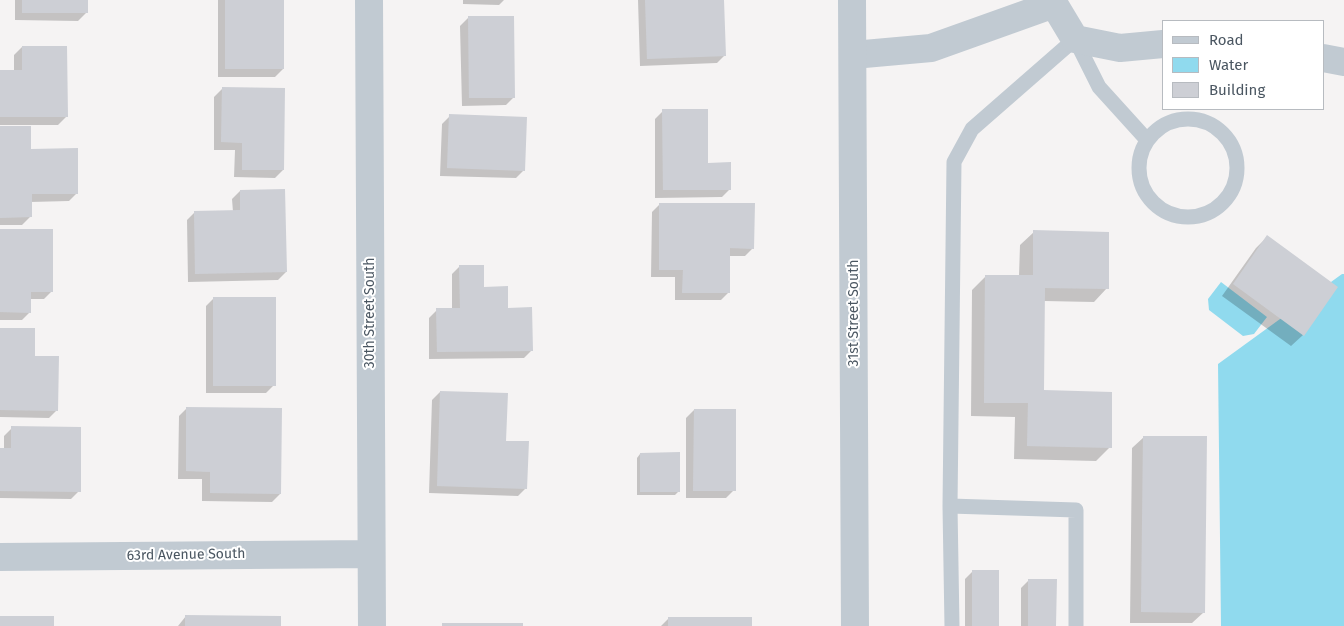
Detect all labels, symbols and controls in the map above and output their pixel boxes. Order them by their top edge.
legend [1162,20,1324,110]
text: Road [1209,31,1244,49]
text: Water [1209,56,1248,74]
text: Building [1209,81,1265,99]
street label: 30th Street South [362,258,378,368]
street label: 31st Street South [846,260,862,366]
street label: 63rd Avenue South [126,546,246,564]

